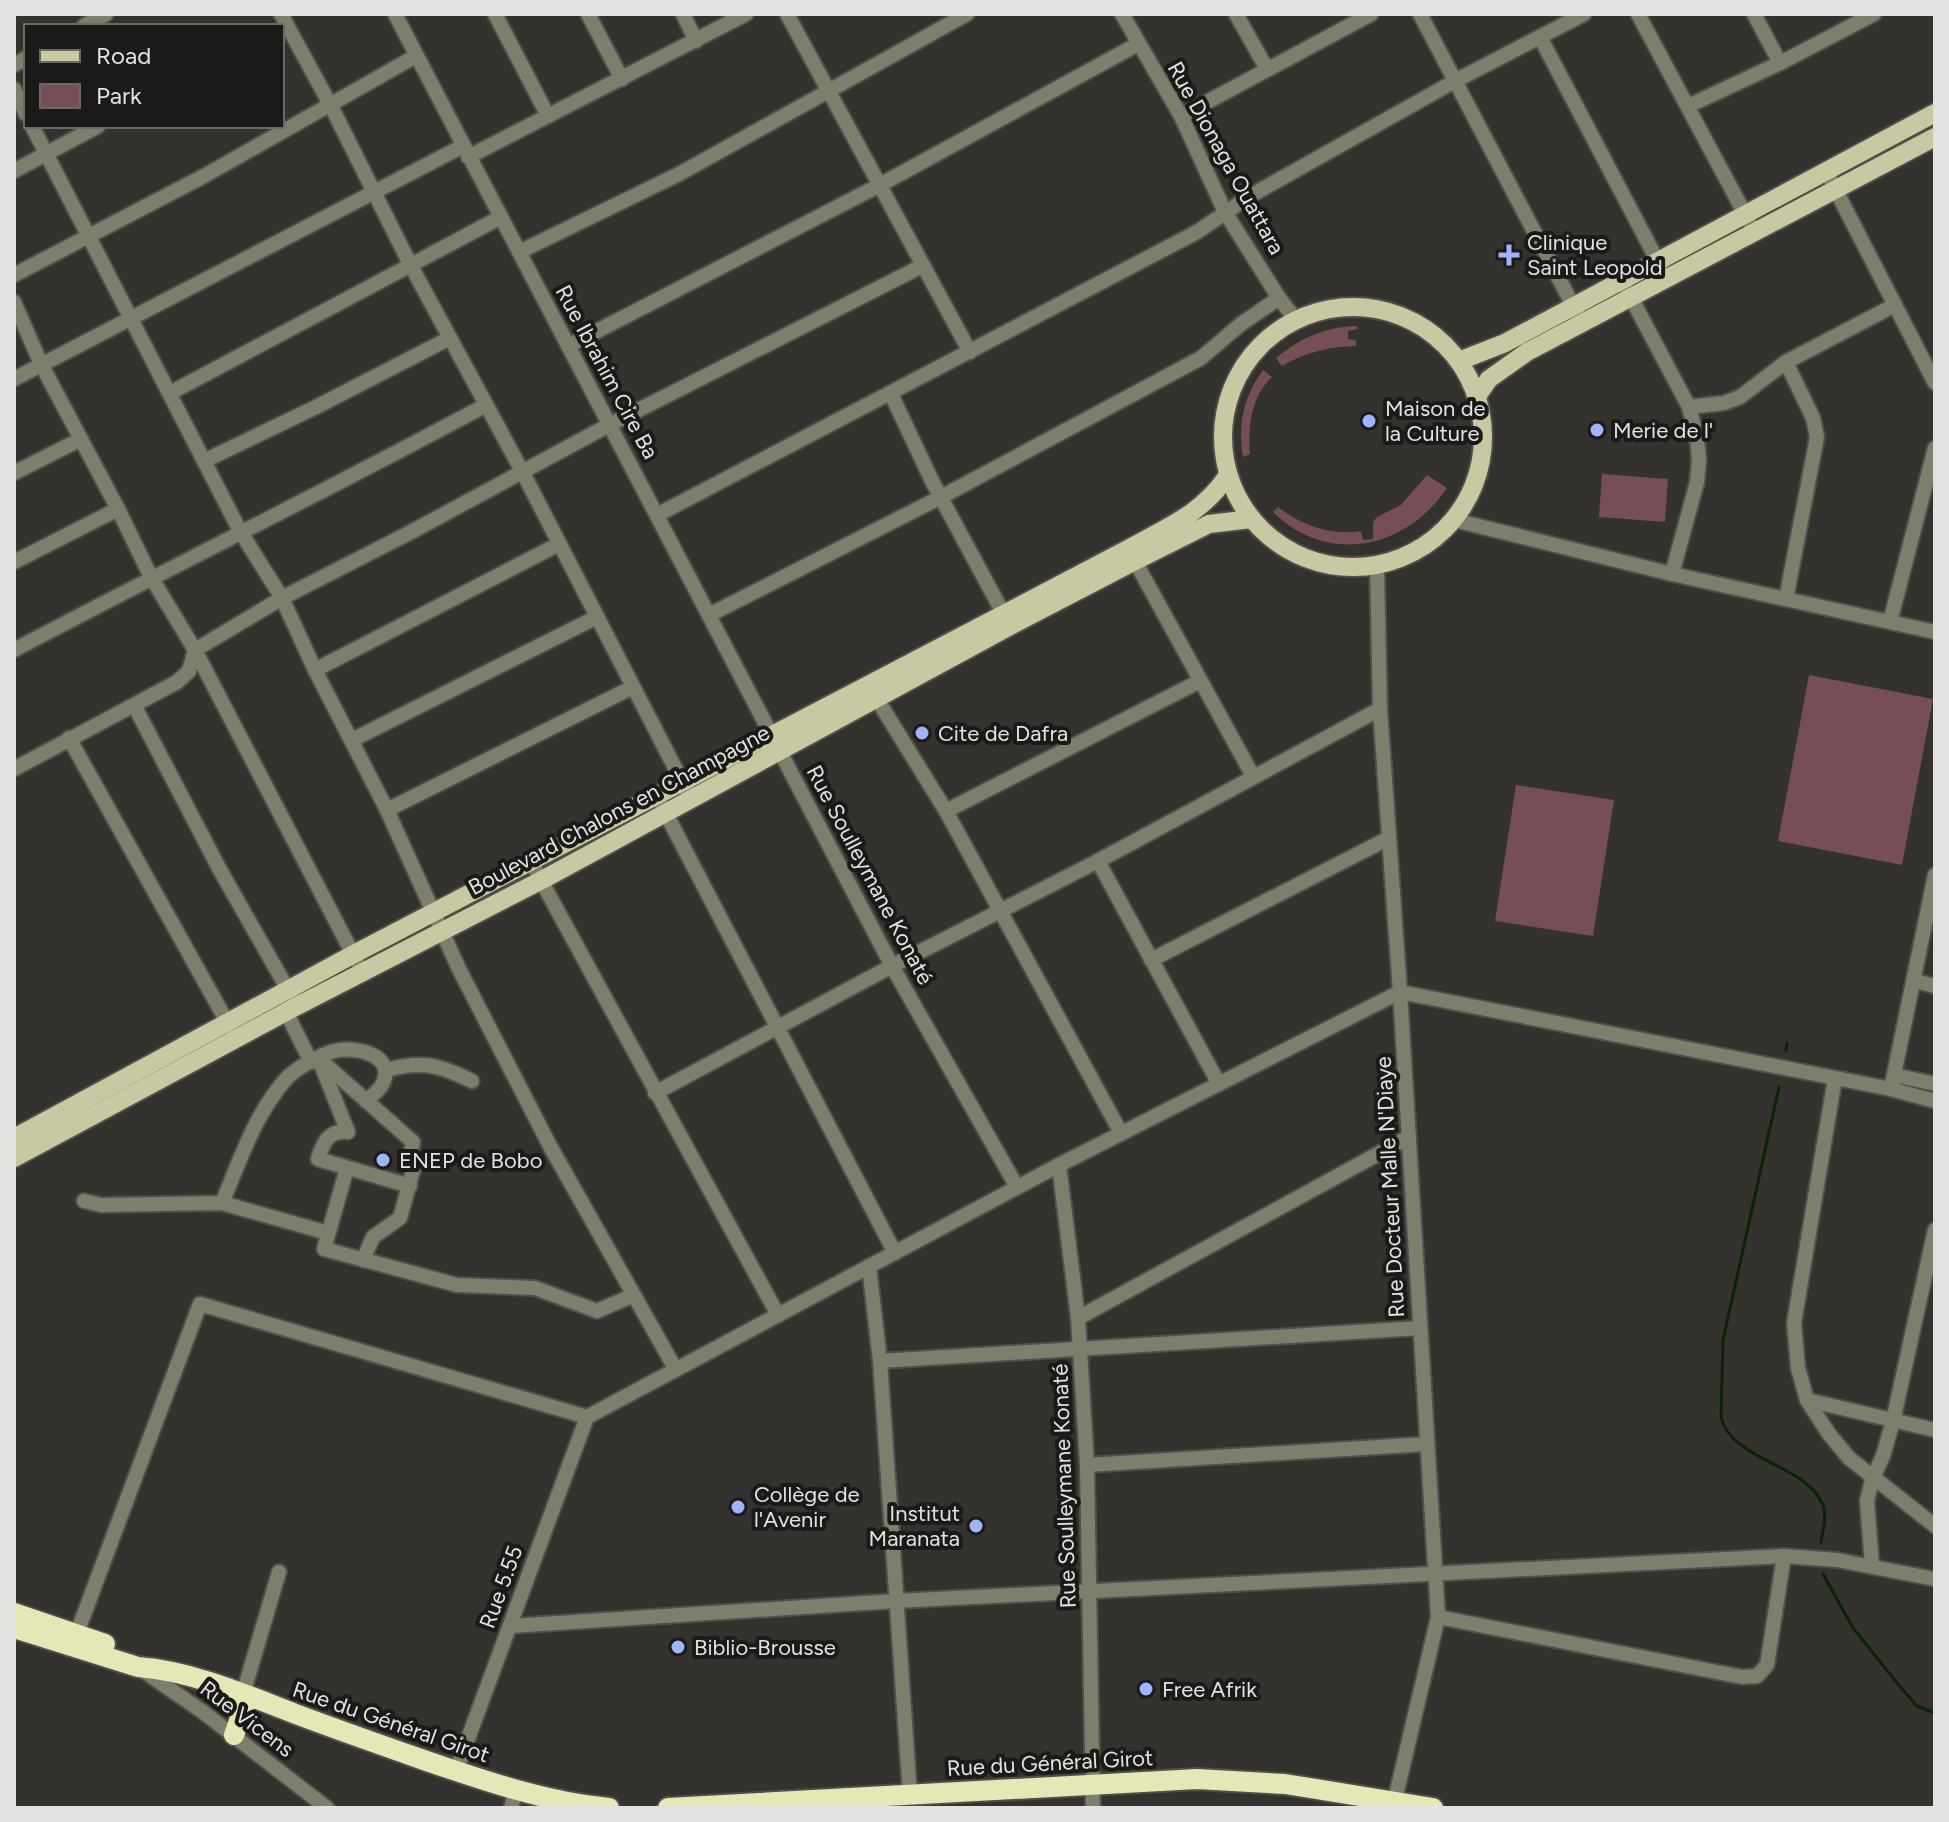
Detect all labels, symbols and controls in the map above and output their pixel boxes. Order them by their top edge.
legend [24,24,284,128]
text: Road [96,41,151,70]
street label: Rue Dionaga Ouattara [1162,57,1290,259]
text: Park [96,81,142,110]
place label: Clinique Saint Leopold [1527,229,1663,281]
marker: Clinique Saint Leopold [1498,244,1520,266]
street label: Rue Ibrahim Cire Ba [550,280,664,464]
place label: Maison de la Culture [1385,395,1486,447]
marker: Maison de la Culture [1360,412,1378,430]
place label: Merie de l' [1613,417,1713,444]
marker: Merie de l' [1588,421,1606,439]
street label: Boulevard Chalons en Champagne [464,719,774,901]
place label: Cite de Dafra [938,720,1068,747]
marker: Cite de Dafra [913,724,931,742]
street label: Rue Soulleymane Konaté [801,761,939,989]
street label: Rue Docteur Malle N'Diaye [1370,1056,1410,1318]
place label: ENEP de Bobo [399,1147,542,1174]
marker: ENEP de Bobo [374,1151,392,1169]
street label: Rue Soulleymane Konaté [1046,1363,1082,1609]
place label: Collège de l'Avenir [754,1481,860,1533]
marker: Collège de l'Avenir [729,1498,747,1516]
place label: Institut Maranata [869,1500,960,1552]
marker: Institut Maranata [967,1517,985,1535]
street label: Rue 5.55 [474,1542,528,1632]
place label: Biblio-Brousse [694,1634,836,1661]
marker: Biblio-Brousse [669,1638,687,1656]
street label: Rue Vicens [195,1675,299,1763]
street label: Rue du Général Girot [289,1676,493,1768]
place label: Free Afrik [1162,1676,1257,1703]
marker: Free Afrik [1137,1680,1155,1698]
street label: Rue du Général Girot [946,1744,1154,1782]

